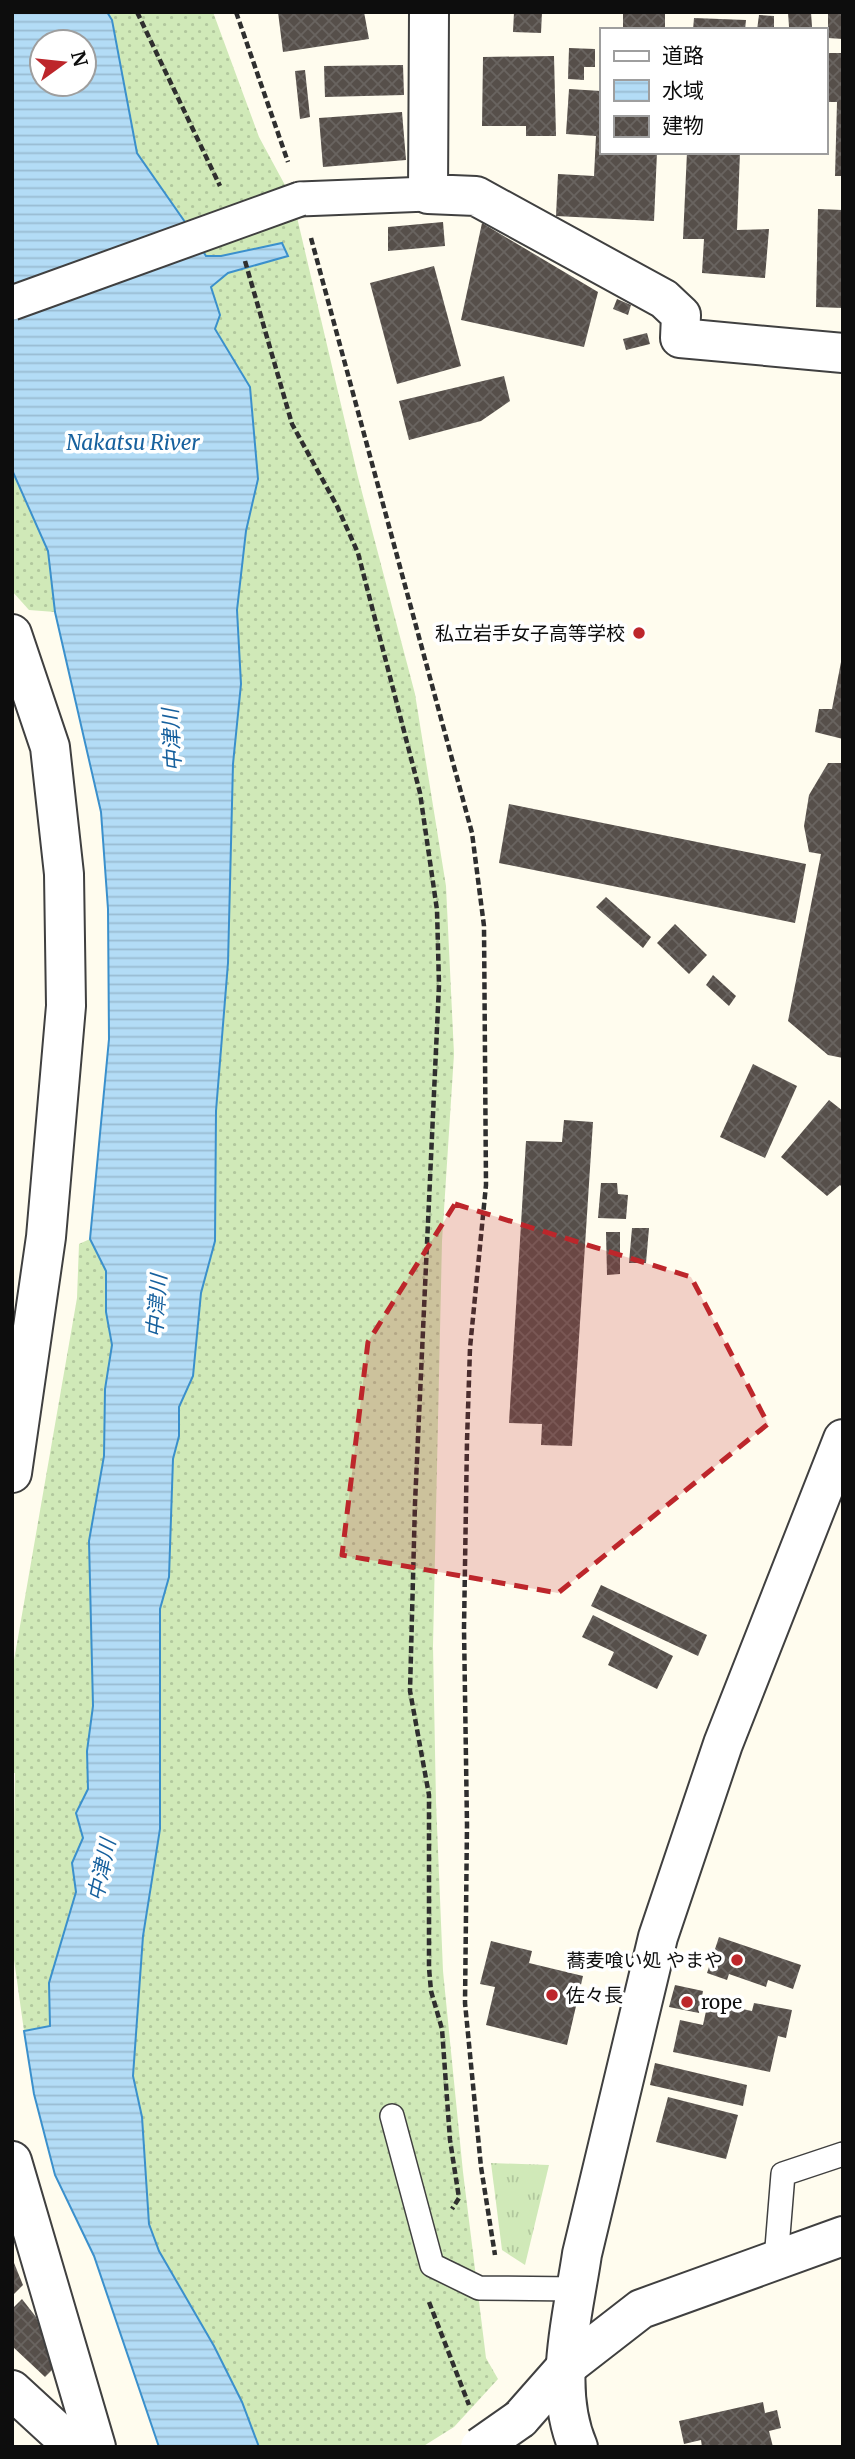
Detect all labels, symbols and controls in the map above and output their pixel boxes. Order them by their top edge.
north arrow [28,28,98,98]
legend [600,28,827,154]
text: 道路 [662,42,704,69]
text: N [66,48,93,69]
text: 水域 [662,77,704,104]
text: 建物 [662,112,704,139]
water label: Nakatsu River [66,429,200,456]
place label: 私立岩手女子高等学校 [435,621,625,645]
marker: 私立岩手女子高等学校 [631,625,647,641]
water label: 中津川 [156,706,187,772]
water label: 中津川 [141,1272,172,1338]
water label: 中津川 [82,1834,122,1904]
place label: 蕎麦喰い処 やまや [566,1948,723,1972]
marker: 蕎麦喰い処 やまや [729,1952,745,1968]
place label: 佐々長 [566,1983,623,2007]
marker: 佐々長 [544,1987,560,2003]
place label: rope [701,1990,742,2014]
marker: rope [679,1994,695,2010]

